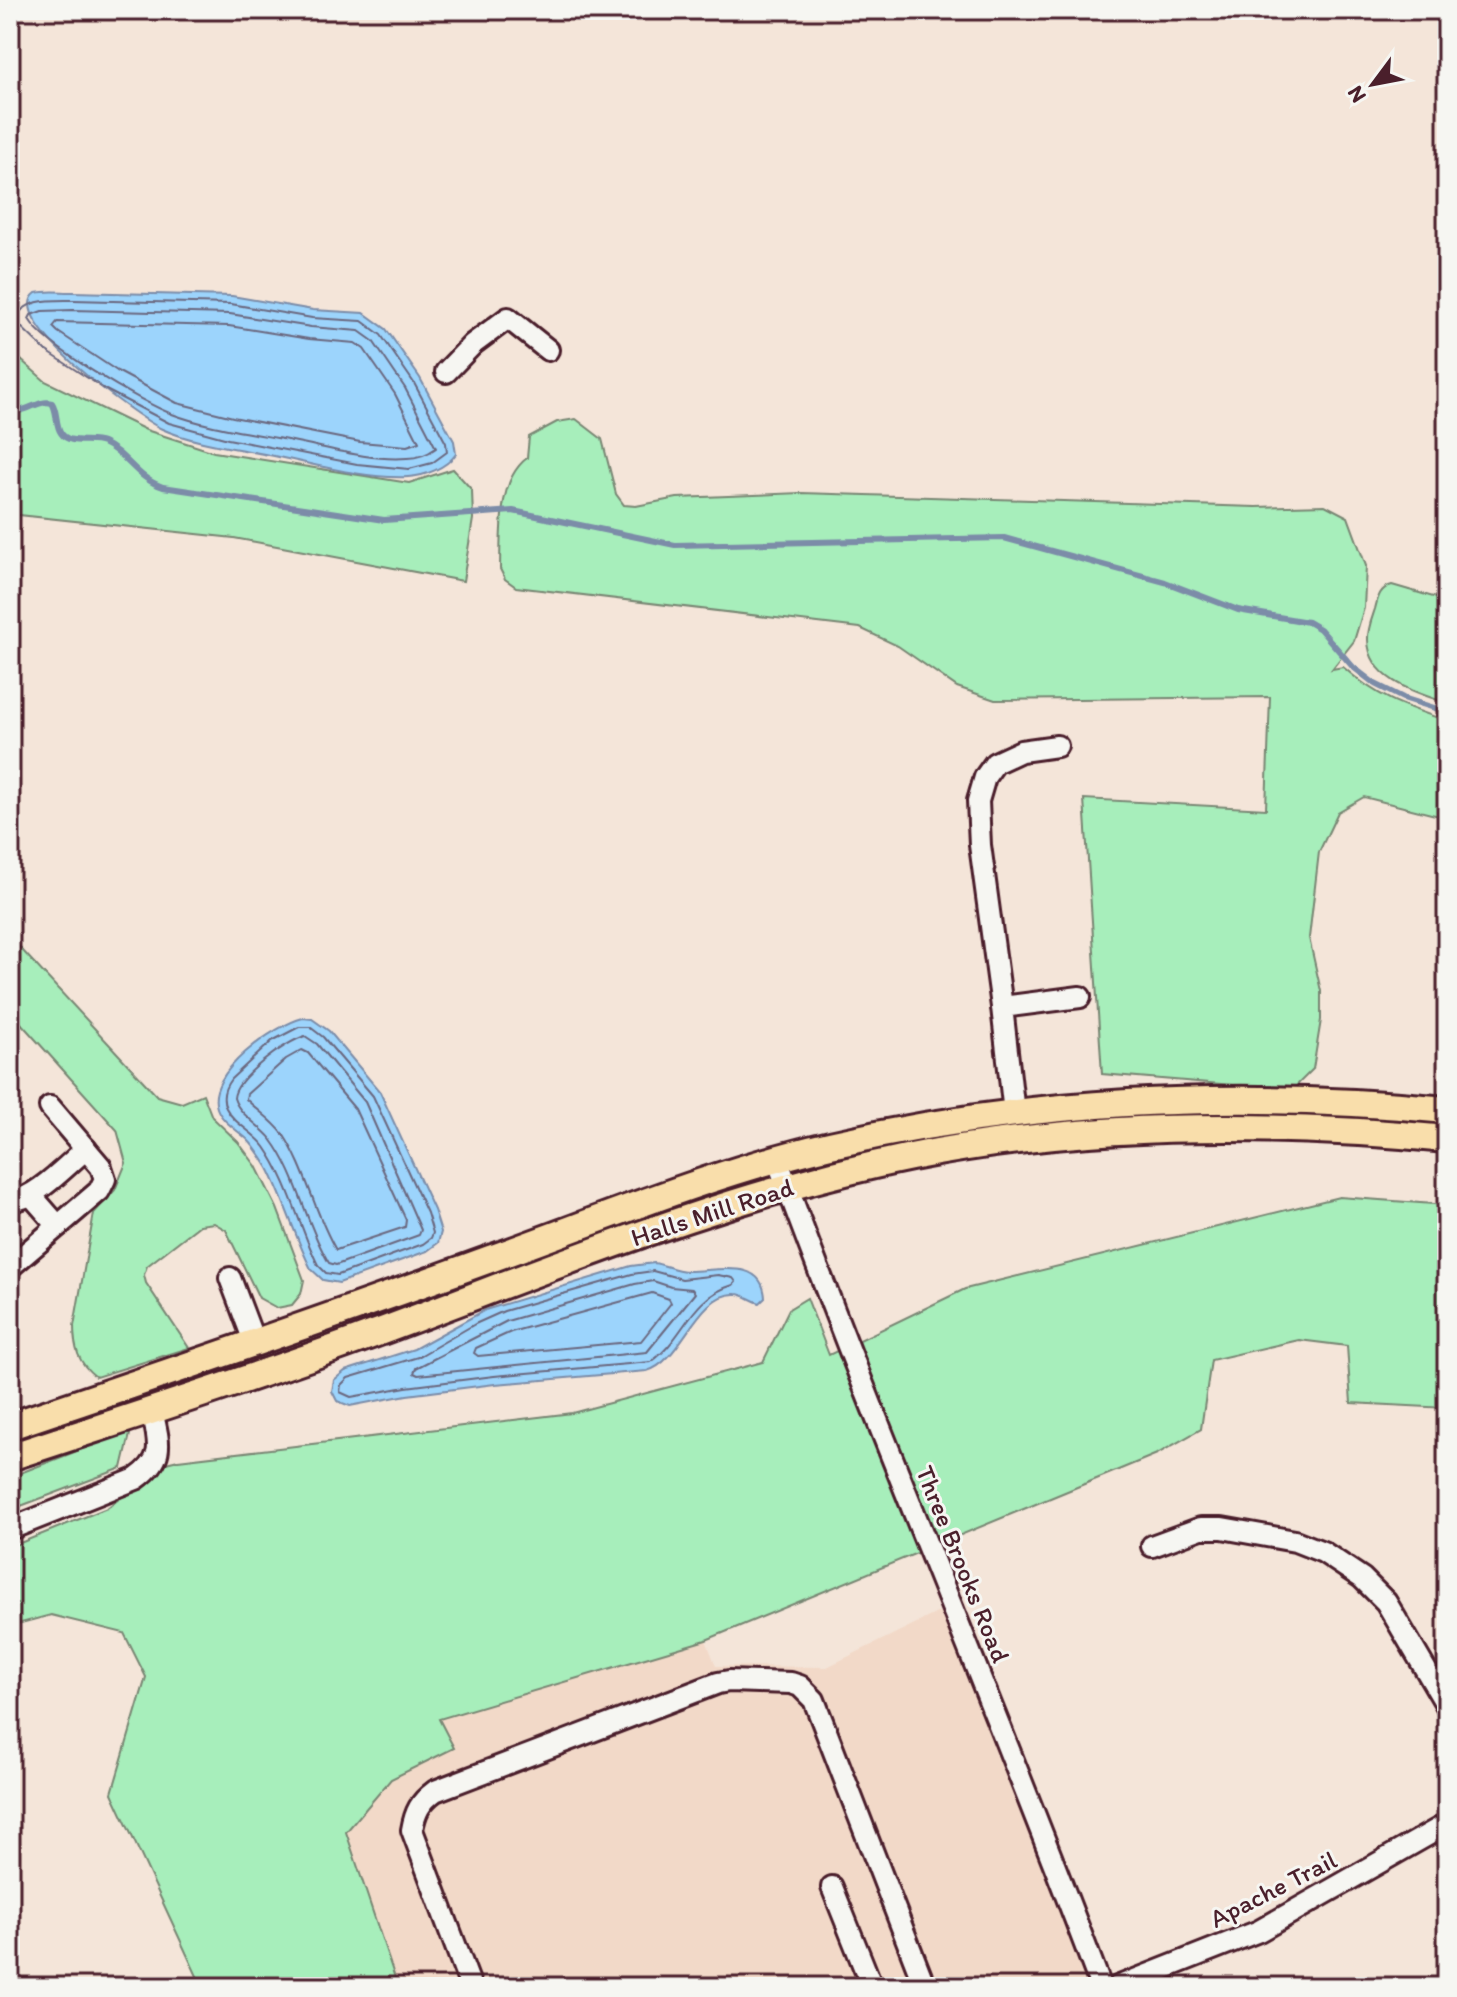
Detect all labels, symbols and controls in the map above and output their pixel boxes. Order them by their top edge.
north arrow [1333,44,1413,124]
text: N [1341,81,1372,108]
street label: Halls Mill Road [627,1171,797,1253]
street label: Three Brooks Road [909,1461,1017,1667]
street label: Apache Trail [1204,1843,1342,1935]

